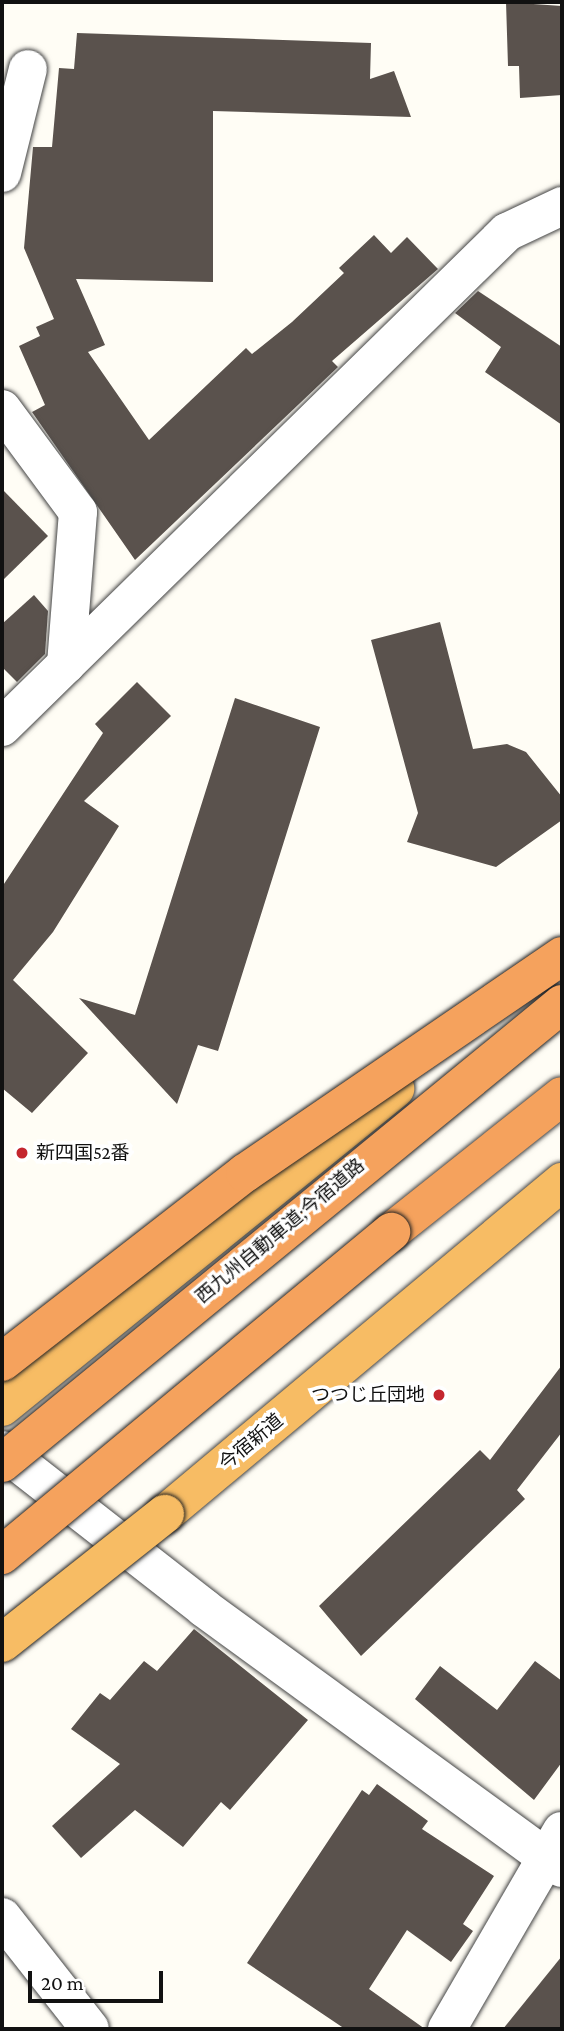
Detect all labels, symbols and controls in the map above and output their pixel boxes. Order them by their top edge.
place label: 新四国52番 [36,1142,130,1164]
marker: 新四国52番 [14,1145,30,1161]
street label: 西九州自動車道;今宿道路 [191,1154,369,1308]
place label: つつじ丘団地 [311,1384,425,1406]
marker: つつじ丘団地 [431,1387,447,1403]
street label: 今宿新道 [215,1409,287,1475]
scale bar [32,1958,166,2002]
text: 20 m [41,1971,84,1995]

